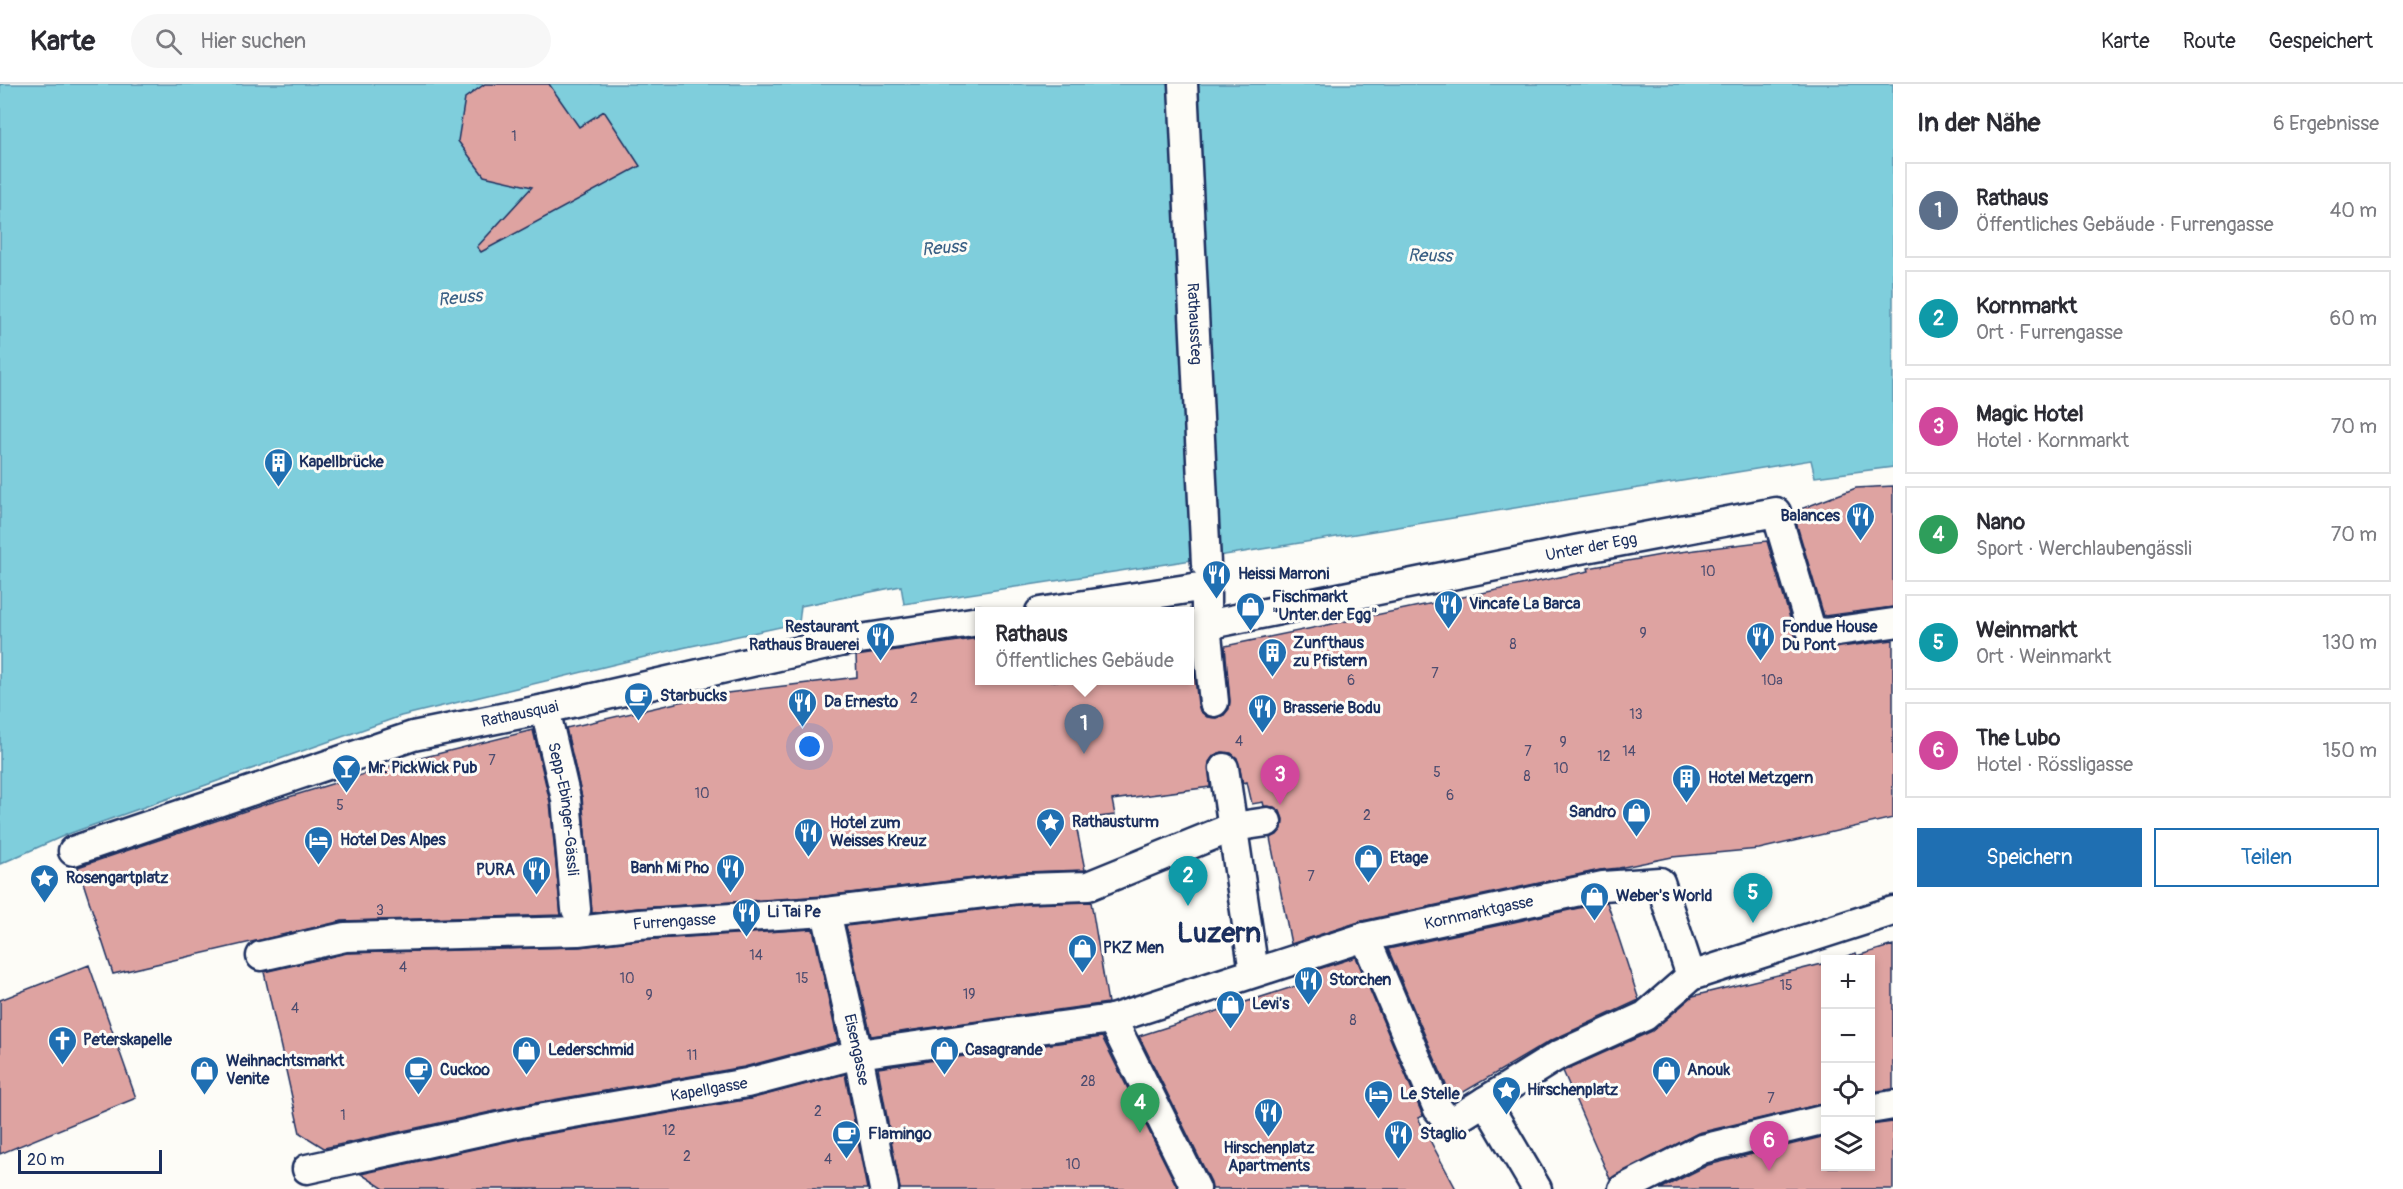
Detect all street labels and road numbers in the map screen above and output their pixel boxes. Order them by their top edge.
street label: Rathaussteg [1183,282,1206,365]
street label: Unter der Egg [1544,529,1639,566]
street label: Rathausquai [479,696,561,732]
street label: Sepp-Ebinger-Gässli [543,740,583,877]
street label: Kornmarktgasse [1422,891,1535,934]
street label: Furrengasse [632,909,717,935]
street label: Eisengasse [839,1012,874,1087]
street label: Kapellgasse [669,1073,749,1106]

